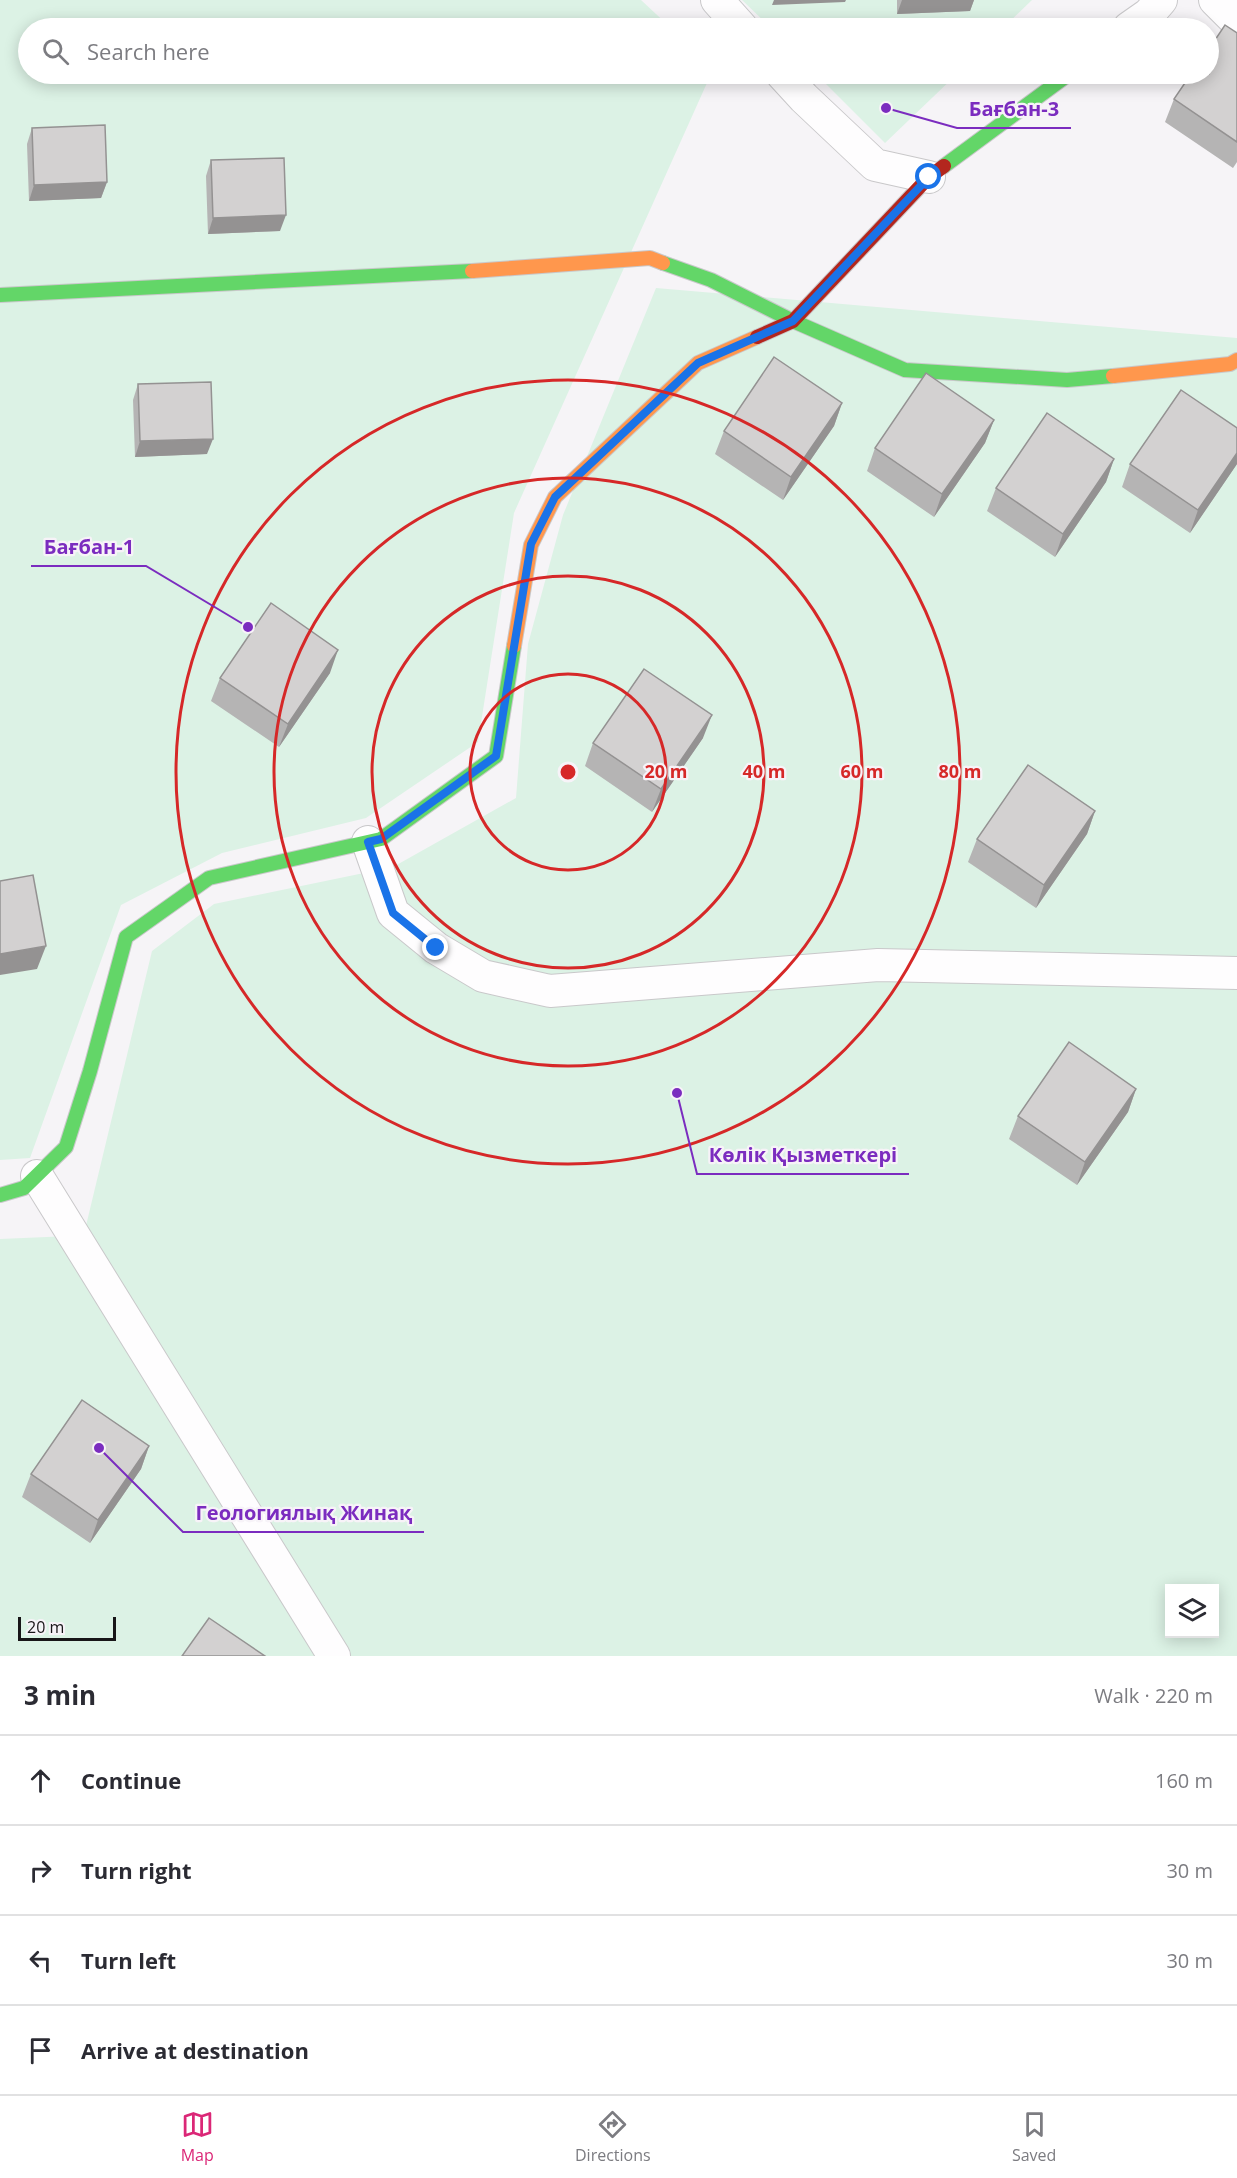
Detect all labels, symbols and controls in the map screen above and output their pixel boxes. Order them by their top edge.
search box [18,18,1219,84]
icon: search [39,35,72,68]
text: Search here [87,36,210,66]
callout: Бағбан-3 [957,90,1071,128]
text: Бағбан-3 [969,95,1059,122]
route start [915,163,941,189]
callout: Бағбан-1 [31,528,146,566]
text: Бағбан-1 [44,533,134,560]
text: 20 m [645,759,687,783]
text: 40 m [743,759,785,783]
text: 60 m [841,759,883,783]
text: 80 m [939,759,981,783]
centre of rings [558,762,578,782]
route end [422,934,448,960]
callout: Көлік Қызметкері [697,1136,909,1174]
text: Көлік Қызметкері [709,1141,897,1168]
callout: Геологиялық Жинақ [183,1494,424,1532]
text: Геологиялық Жинақ [196,1499,413,1526]
map controls [1165,1584,1219,1638]
button: layers [1165,1584,1219,1638]
scale bar [18,1614,116,1642]
text: 20 m [27,1616,64,1638]
text: 3 min [24,1677,96,1713]
text: Walk · 220 m [1094,1682,1213,1709]
icon: ahead [24,1764,57,1797]
text: Continue [81,1765,181,1795]
text: 160 m [1155,1767,1213,1794]
icon: right [24,1854,57,1887]
text: Turn right [81,1855,192,1885]
text: 30 m [1166,1857,1213,1884]
icon: left [24,1944,57,1977]
text: Turn left [81,1945,176,1975]
text: 30 m [1166,1947,1213,1974]
icon: arrive [24,2034,57,2067]
text: Arrive at destination [81,2035,309,2065]
tab: Map [181,2108,214,2166]
tab: Directions [575,2108,651,2166]
tab: Saved [1012,2108,1056,2166]

